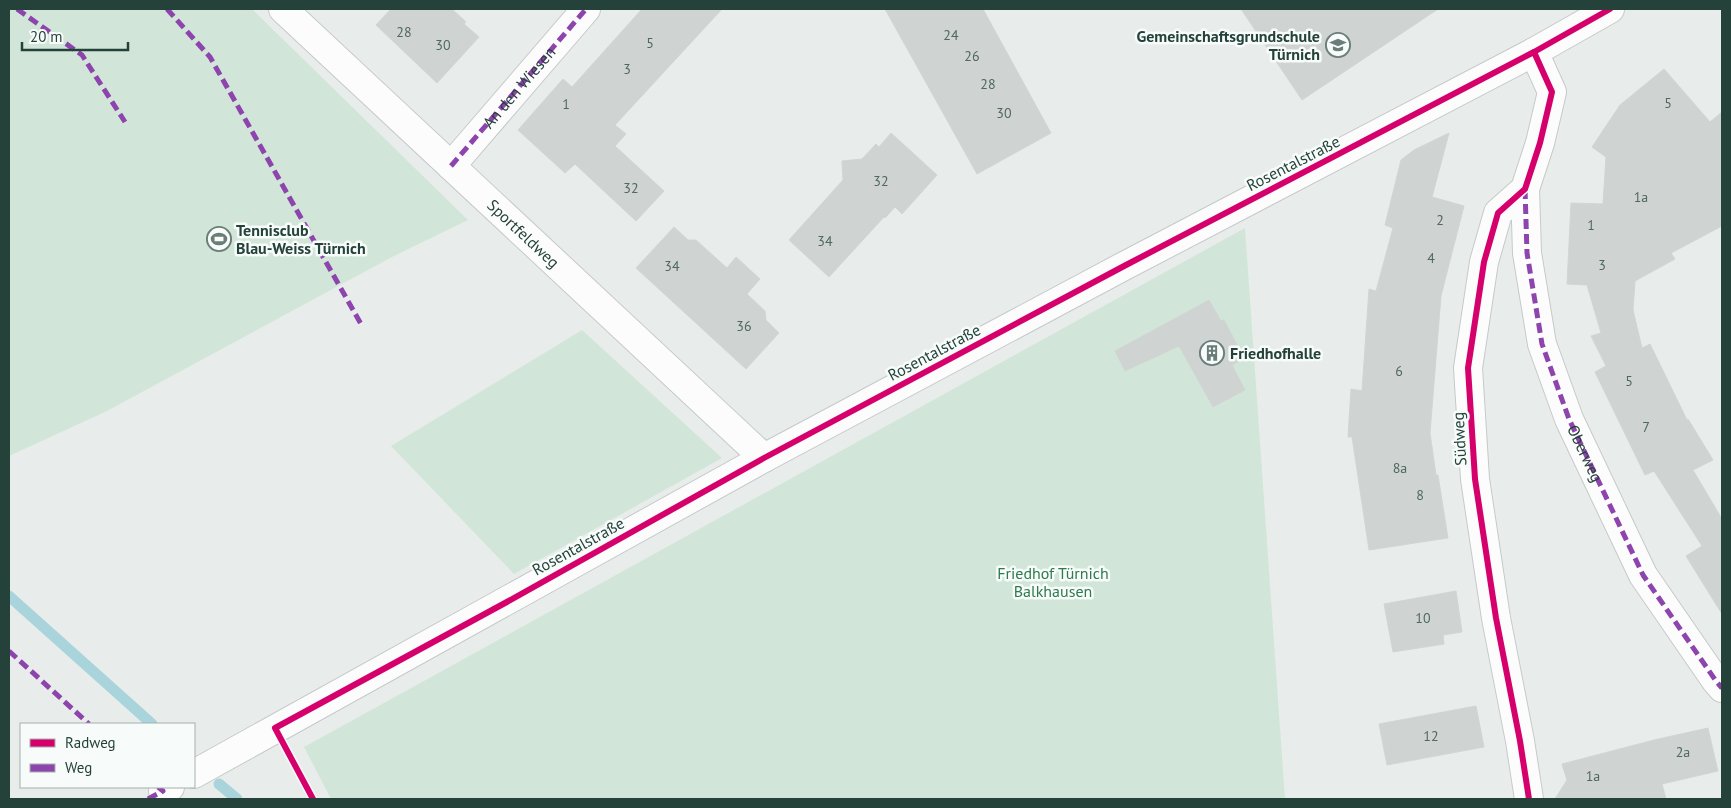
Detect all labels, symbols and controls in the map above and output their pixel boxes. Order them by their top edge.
scale bar [22,20,129,52]
house number: 28 [396,23,412,41]
house number: 24 [943,26,959,44]
place label: Gemeinschaftsgrundschule Türnich [1136,26,1320,64]
text: 20 m [30,27,63,46]
school or university icon: Gemeinschaftsgrundschule Türnich [1325,32,1351,58]
house number: 5 [646,34,654,52]
house number: 30 [435,36,451,54]
street label: An den Wiesen [478,42,559,132]
house number: 26 [964,47,980,65]
house number: 3 [623,60,631,78]
house number: 28 [980,75,996,93]
house number: 5 [1664,94,1672,112]
house number: 1 [562,95,570,113]
house number: 30 [996,104,1012,122]
street label: Rosentalstraße [1243,131,1343,195]
house number: 32 [873,172,889,190]
house number: 32 [623,179,639,197]
house number: 1a [1634,188,1648,206]
street label: Sportfeldweg [483,195,564,272]
house number: 2 [1436,211,1444,229]
house number: 1 [1587,216,1595,234]
place label: Tennisclub Blau-Weiss Türnich [236,220,366,258]
sports icon: Tennisclub Blau-Weiss Türnich [206,226,232,252]
house number: 34 [817,232,833,250]
house number: 4 [1427,249,1435,267]
house number: 3 [1598,256,1606,274]
house number: 34 [664,257,680,275]
house number: 36 [736,317,752,335]
street label: Rosentalstraße [884,319,984,385]
building icon: Friedhofhalle [1199,340,1225,366]
place label: Friedhofhalle [1230,343,1321,363]
house number: 6 [1395,362,1403,380]
house number: 5 [1625,372,1633,390]
street label: Südweg [1448,412,1470,466]
house number: 7 [1642,418,1650,436]
street label: Oberweg [1563,421,1607,485]
house number: 8a [1393,459,1407,477]
house number: 8 [1416,486,1424,504]
street label: Rosentalstraße [528,512,628,580]
park label: Friedhof Türnich Balkhausen [997,563,1109,601]
house number: 10 [1415,609,1431,627]
legend [20,723,195,788]
house number: 12 [1423,727,1439,745]
text: Radweg [65,733,116,752]
house number: 2a [1676,743,1690,761]
text: Weg [65,758,92,777]
house number: 1a [1586,767,1600,785]

